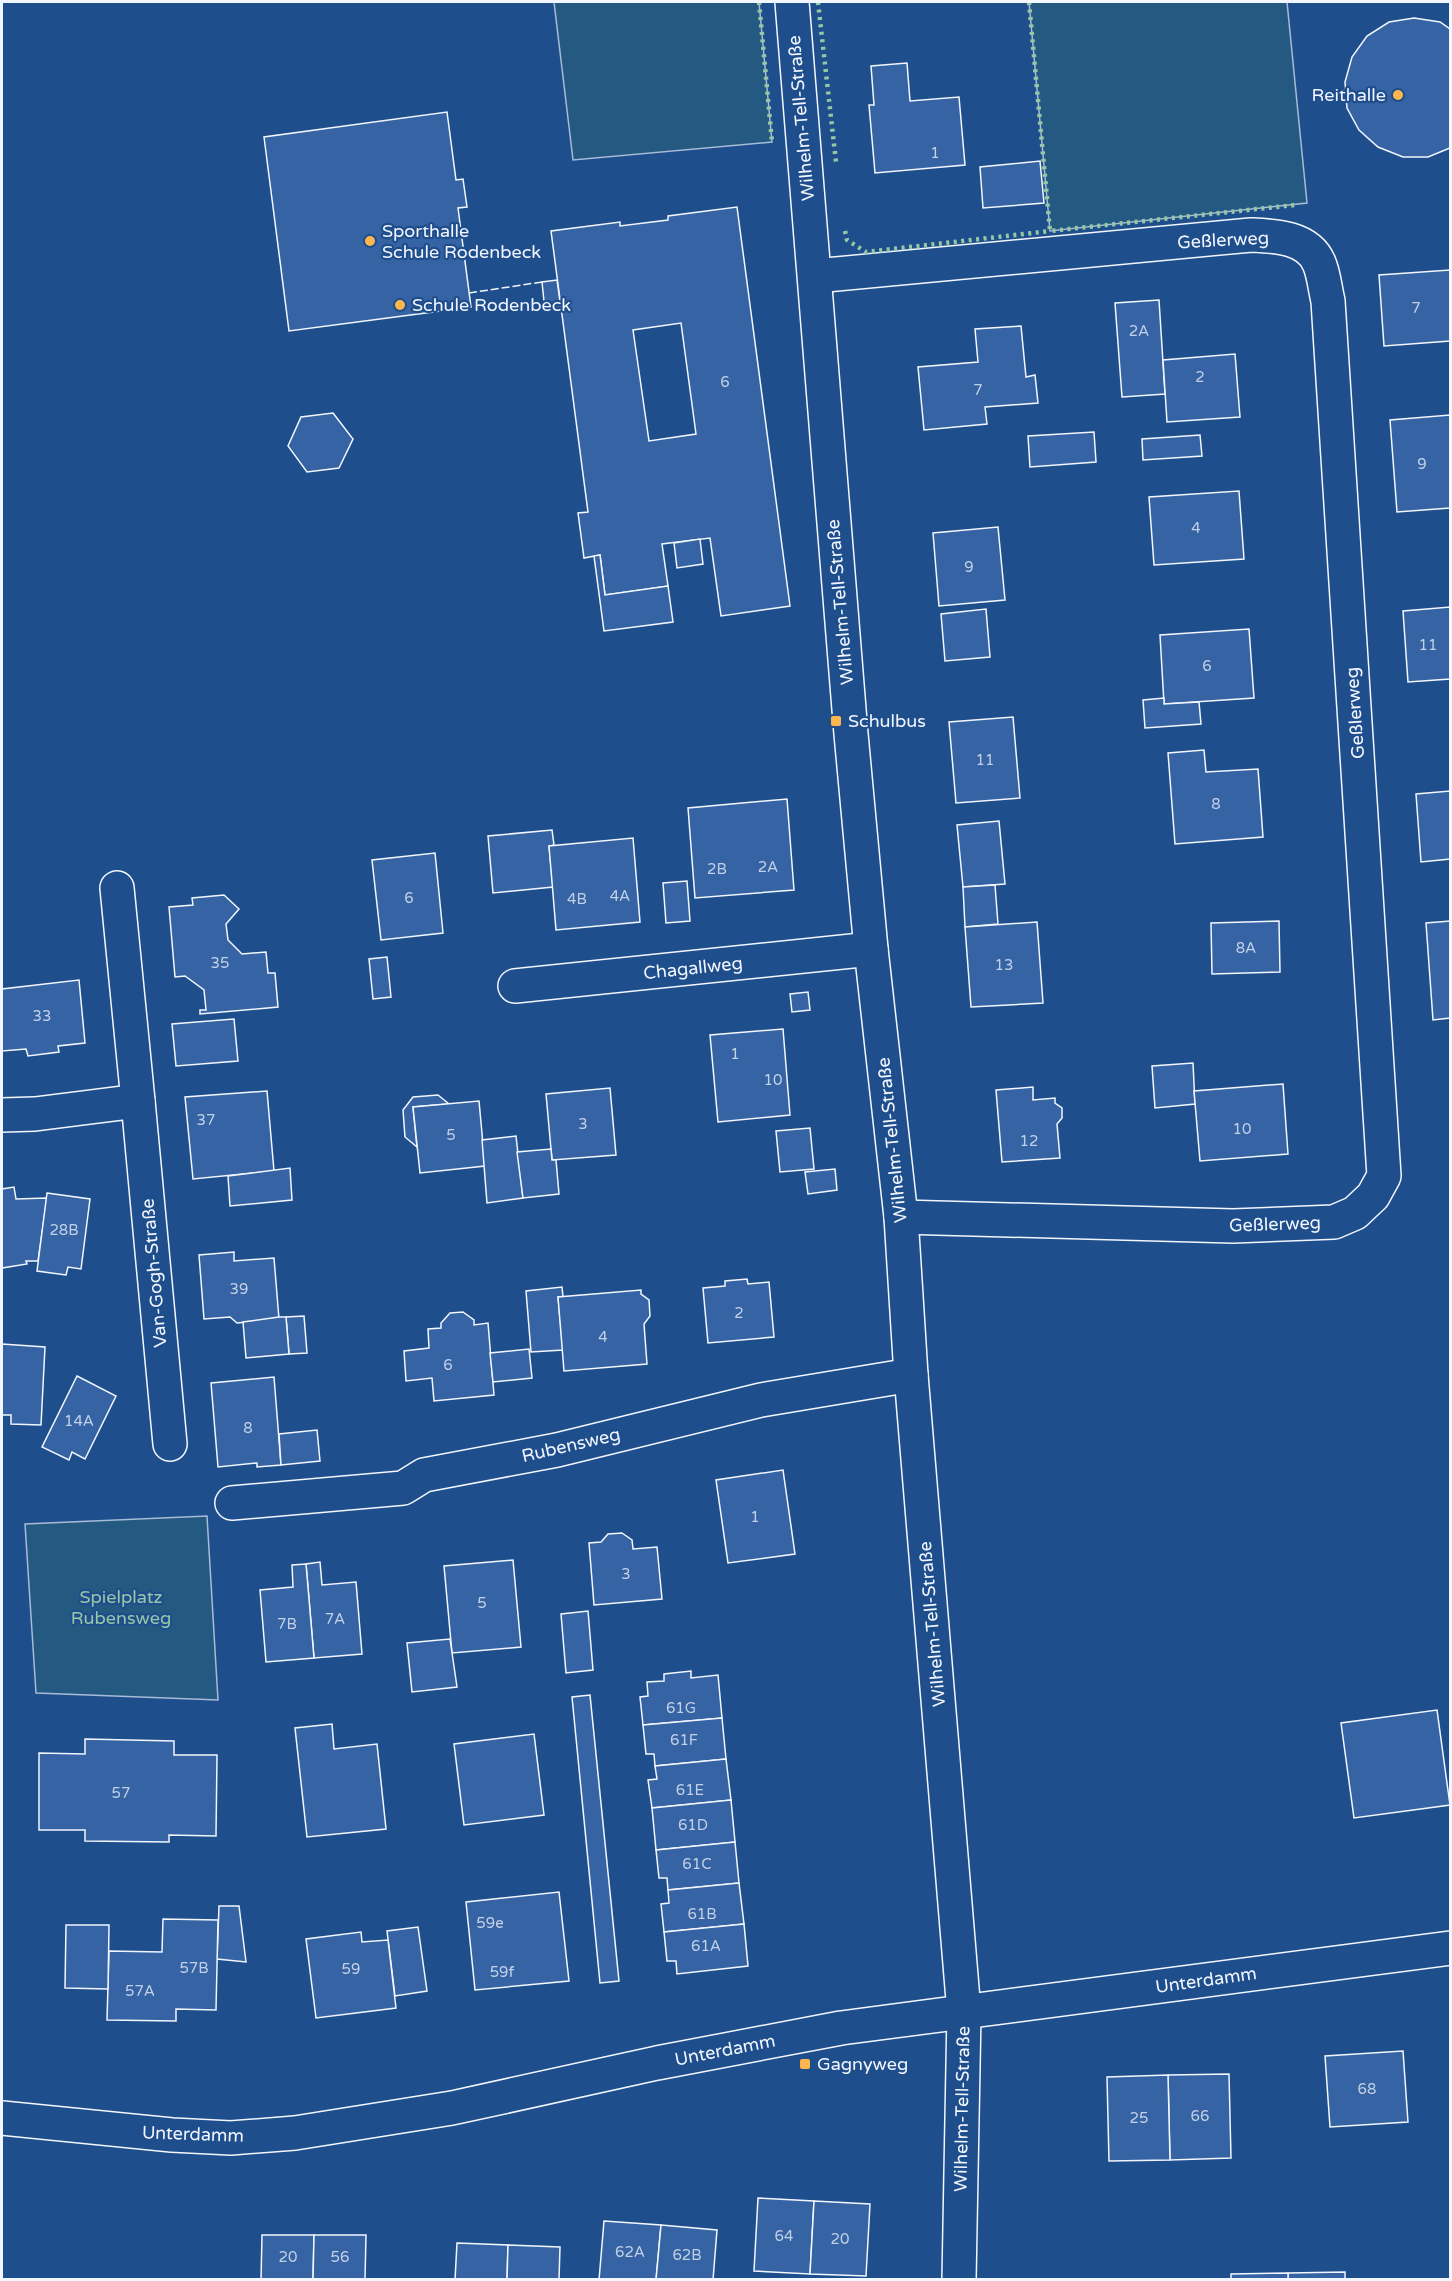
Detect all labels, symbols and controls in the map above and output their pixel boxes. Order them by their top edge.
street label: Wilhelm-Tell-Straße [783,34,819,202]
place label: Reithalle [1311,84,1386,106]
marker: Reithalle [1391,88,1405,102]
house number: 1 [930,144,940,162]
place label: Sporthalle Schule Rodenbeck [382,220,541,263]
street label: Geßlerweg [1176,227,1270,253]
marker: Sporthalle Schule Rodenbeck [363,234,377,248]
place label: Schule Rodenbeck [412,294,571,316]
marker: Schule Rodenbeck [393,298,407,312]
house number: 7 [1411,299,1421,317]
house number: 2A [1129,322,1149,340]
house number: 2 [1195,368,1205,386]
house number: 6 [720,373,730,391]
house number: 7 [973,381,983,399]
house number: 9 [1417,455,1427,473]
street label: Wilhelm-Tell-Straße [822,518,858,686]
house number: 4 [1191,519,1201,537]
house number: 9 [964,558,974,576]
house number: 11 [1419,636,1437,654]
house number: 6 [1202,657,1212,675]
street label: Geßlerweg [1341,666,1369,760]
place label: Schulbus [848,710,926,732]
marker: Schulbus [829,714,843,728]
house number: 11 [976,751,994,769]
house number: 8 [1211,795,1221,813]
house number: 2A [758,858,778,876]
house number: 2B [707,860,727,878]
house number: 4A [610,887,630,905]
house number: 6 [404,889,414,907]
house number: 4B [567,890,587,908]
house number: 8A [1236,939,1256,957]
street label: Chagallweg [642,952,744,984]
house number: 35 [211,954,229,972]
house number: 13 [995,956,1013,974]
house number: 33 [33,1007,51,1025]
house number: 1 [730,1045,740,1063]
street label: Wilhelm-Tell-Straße [872,1056,912,1224]
house number: 10 [764,1071,782,1089]
house number: 37 [197,1111,215,1129]
house number: 3 [578,1115,588,1133]
house number: 10 [1233,1120,1251,1138]
house number: 5 [446,1126,456,1144]
house number: 12 [1020,1132,1038,1150]
street label: Van-Gogh-Straße [137,1198,171,1348]
street label: Geßlerweg [1229,1211,1321,1237]
house number: 28B [49,1221,79,1239]
house number: 39 [230,1280,248,1298]
house number: 2 [734,1304,744,1322]
house number: 4 [598,1328,608,1346]
house number: 6 [443,1356,453,1374]
house number: 14A [64,1412,94,1430]
house number: 8 [243,1419,253,1437]
street label: Rubensweg [520,1423,622,1467]
house number: 1 [750,1508,760,1526]
street label: Wilhelm-Tell-Straße [914,1540,950,1708]
house number: 3 [621,1565,631,1583]
park label: Spielplatz Rubensweg [71,1586,171,1629]
house number: 5 [477,1594,487,1612]
house number: 7A [325,1610,345,1628]
house number: 7B [277,1615,297,1633]
house number: 61G [666,1699,696,1717]
house number: 61F [670,1731,698,1749]
house number: 61E [676,1781,704,1799]
house number: 57 [112,1784,130,1802]
house number: 61D [678,1816,708,1834]
house number: 61C [682,1855,712,1873]
house number: 61B [687,1905,717,1923]
house number: 59e [476,1914,504,1932]
house number: 61A [691,1937,721,1955]
house number: 57B [179,1959,209,1977]
house number: 59 [342,1960,360,1978]
street label: Unterdamm [1154,1962,1258,1998]
house number: 59f [490,1963,515,1981]
house number: 57A [125,1982,155,2000]
street label: Wilhelm-Tell-Straße [950,2026,974,2192]
street label: Unterdamm [673,2029,777,2071]
place label: Gagnyweg [817,2053,908,2075]
marker: Gagnyweg [798,2057,812,2071]
house number: 68 [1358,2080,1376,2098]
house number: 66 [1191,2107,1209,2125]
house number: 25 [1130,2109,1148,2127]
street label: Unterdamm [142,2121,244,2147]
house number: 64 [775,2227,793,2245]
house number: 20 [831,2230,849,2248]
house number: 62A [615,2243,645,2261]
house number: 62B [672,2246,702,2264]
house number: 20 [279,2248,297,2266]
house number: 56 [331,2248,349,2266]

